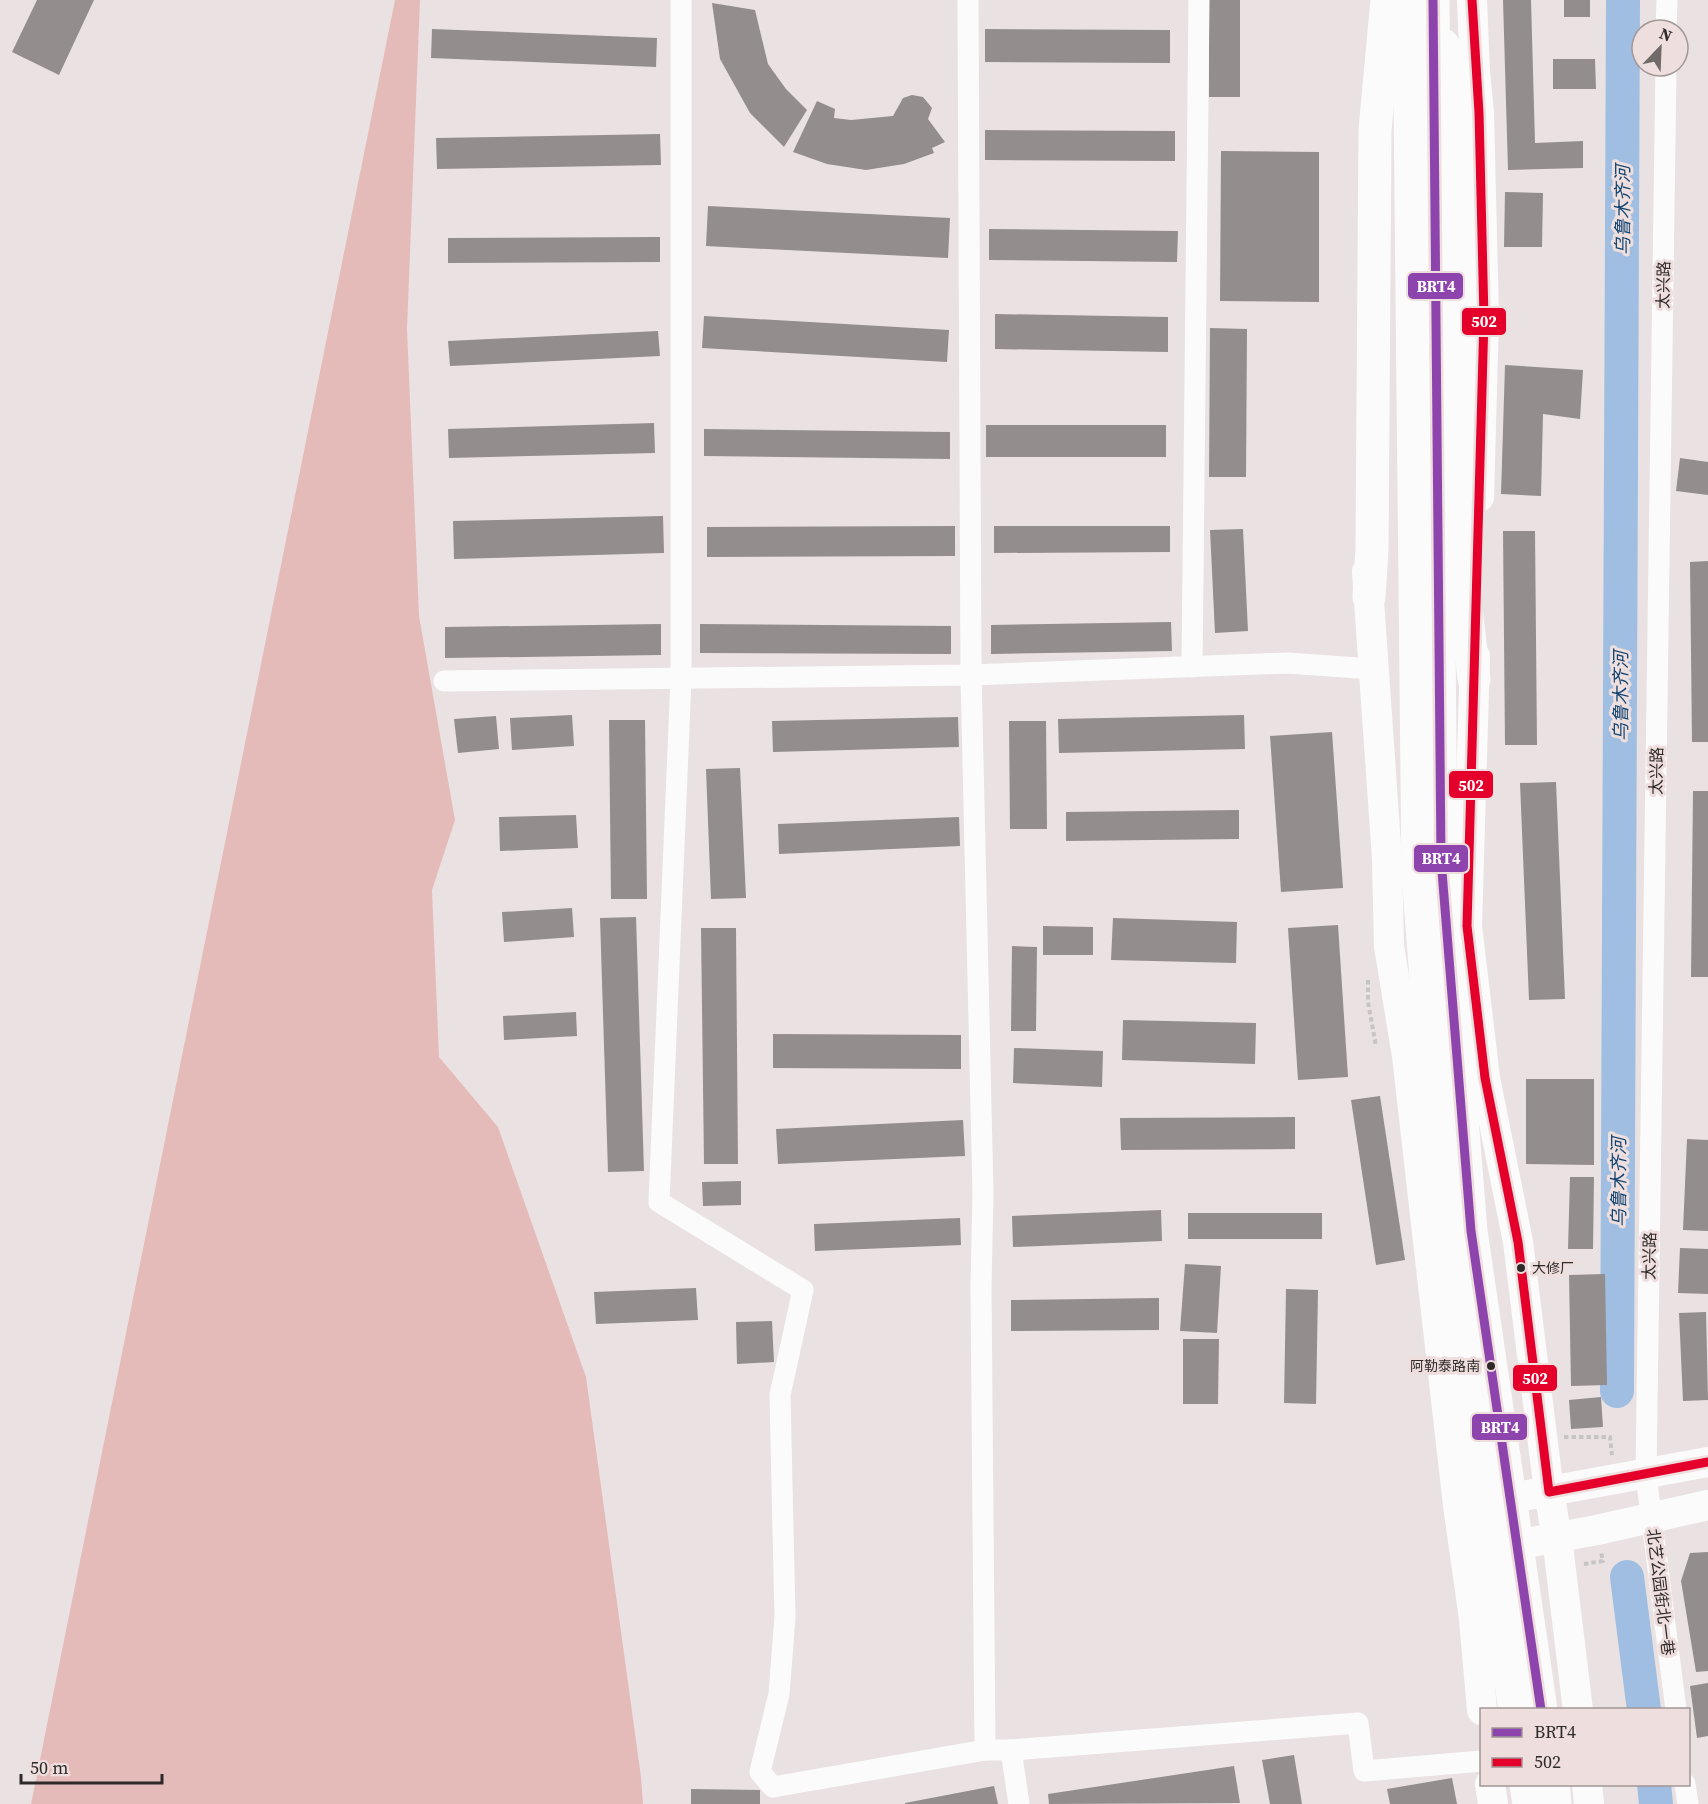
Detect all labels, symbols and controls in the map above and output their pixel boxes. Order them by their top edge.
north arrow [1630,18,1690,78]
text: N [1656,22,1676,47]
water label: 乌鲁木齐河 [1610,162,1635,255]
street label: 太兴路 [1652,261,1674,309]
line badge: BRT4 [1407,272,1464,300]
text: BRT4 [1416,275,1456,297]
line badge: 502 [1461,307,1507,336]
text: 502 [1471,310,1497,332]
water label: 乌鲁木齐河 [1608,648,1633,741]
street label: 太兴路 [1645,747,1667,795]
line badge: 502 [1448,770,1494,799]
text: 502 [1458,774,1484,796]
line badge: BRT4 [1413,844,1469,873]
text: BRT4 [1421,847,1461,869]
water label: 乌鲁木齐河 [1606,1134,1631,1227]
street label: 太兴路 [1638,1232,1660,1280]
place label: 大修厂 [1532,1258,1574,1278]
marker: 大修厂 [1515,1262,1527,1274]
place label: 阿勒泰路南 [1410,1356,1480,1376]
marker: 阿勒泰路南 [1485,1360,1497,1372]
line badge: 502 [1512,1364,1558,1392]
text: 502 [1522,1367,1548,1389]
line badge: BRT4 [1471,1413,1528,1441]
text: BRT4 [1480,1416,1520,1438]
street label: 北艺公园街北一巷 [1642,1527,1680,1657]
legend [1480,1708,1690,1786]
text: BRT4 [1534,1719,1576,1744]
scale bar [21,1747,162,1785]
text: 502 [1534,1749,1561,1774]
text: 50 m [30,1755,68,1780]

